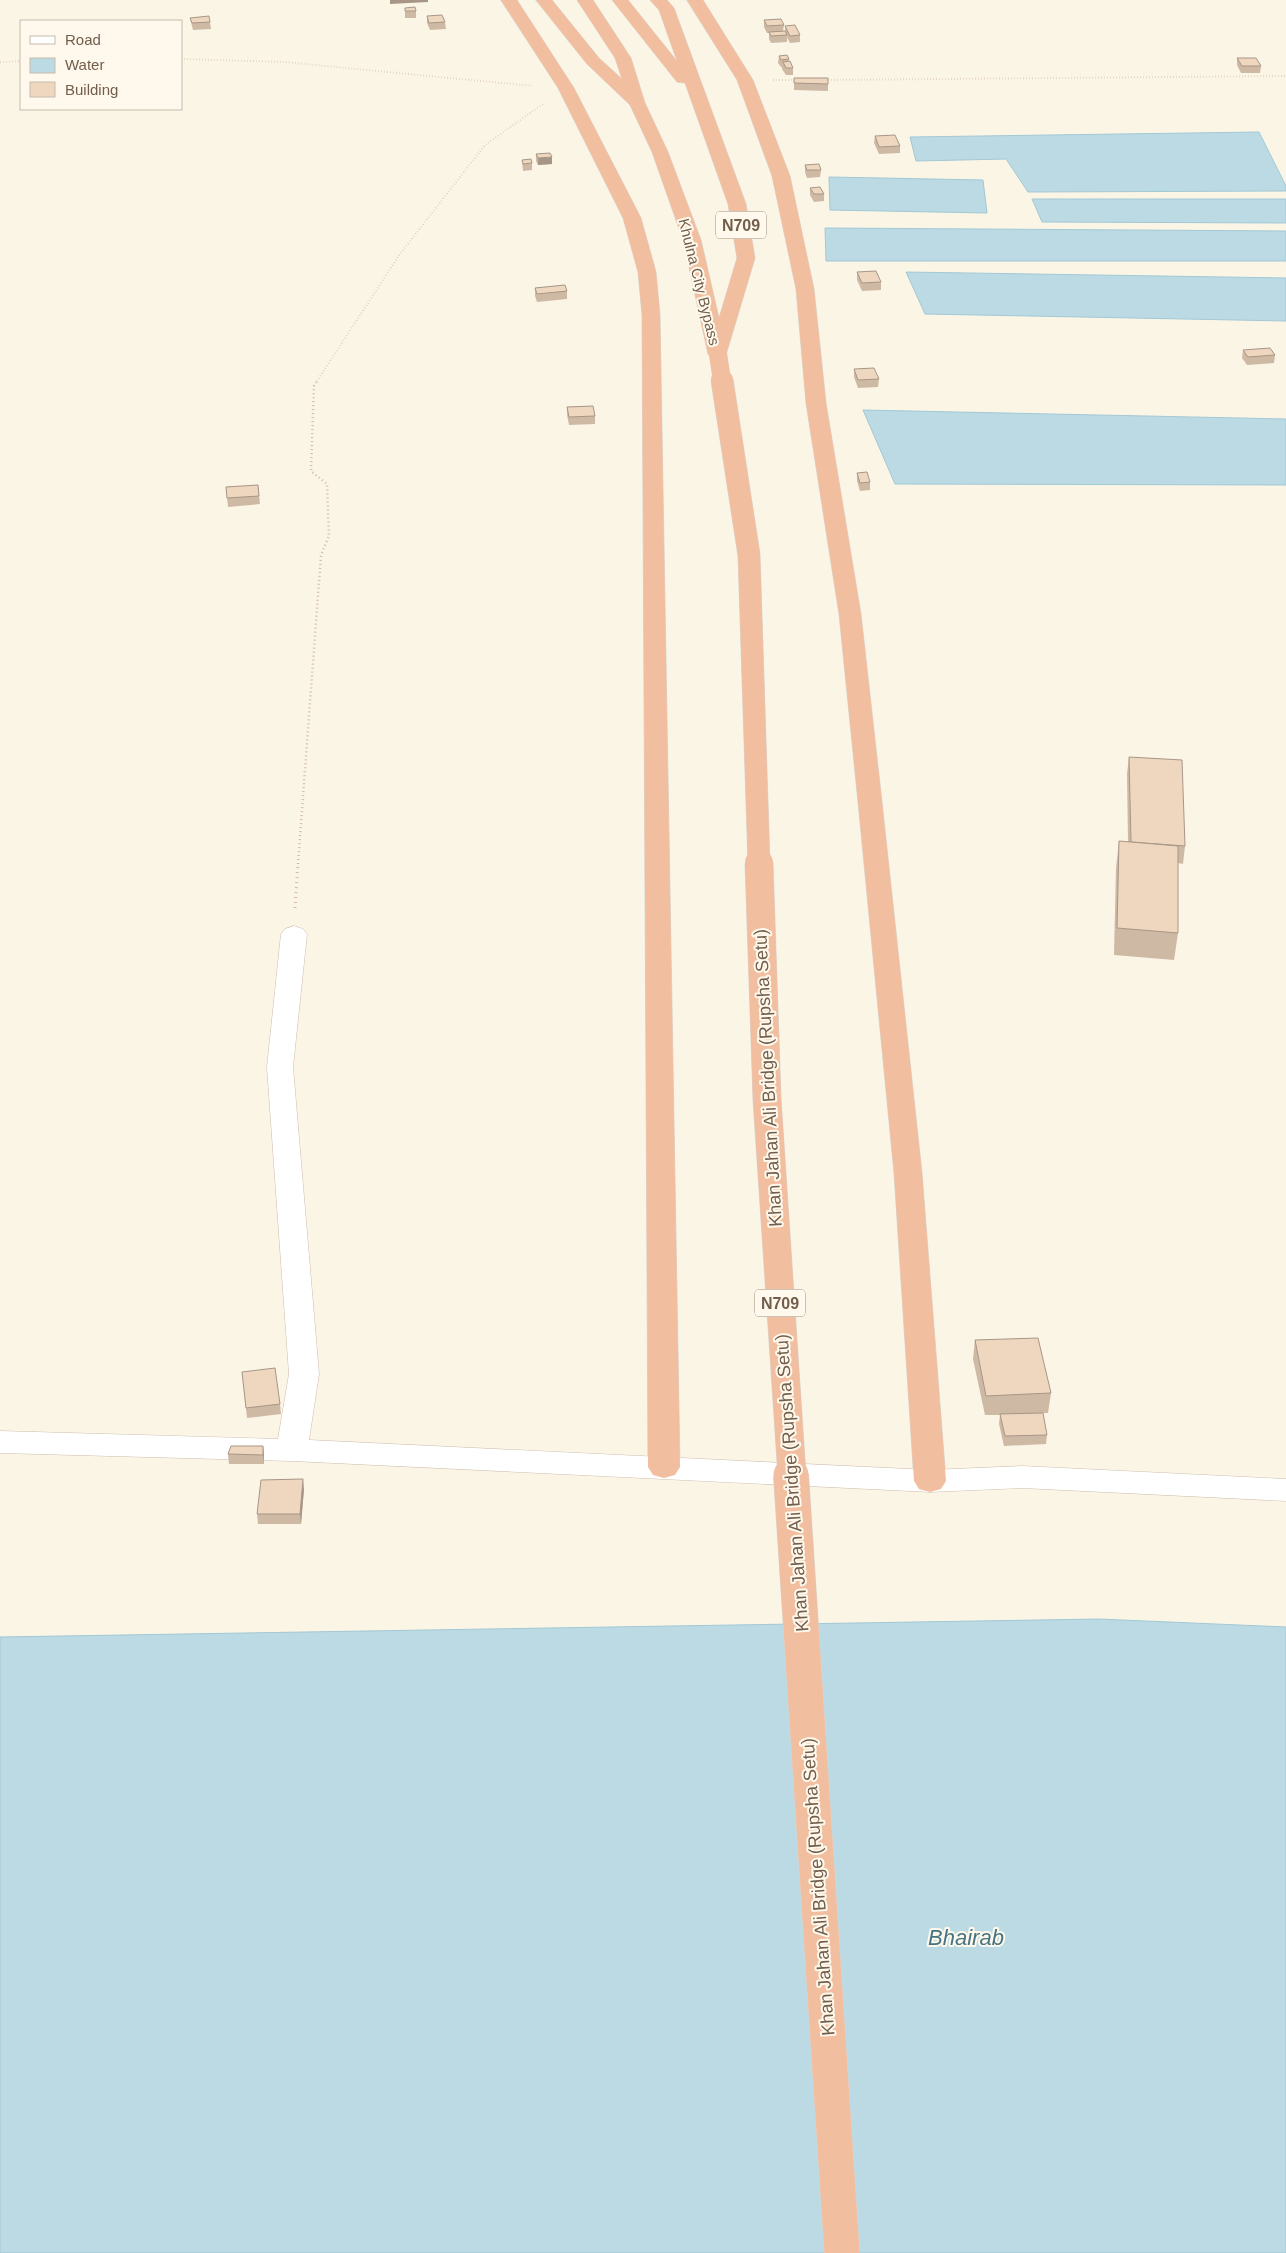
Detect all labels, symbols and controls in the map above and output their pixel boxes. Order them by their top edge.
legend [20,20,182,110]
text: Road [65,31,101,48]
text: Water [65,56,104,73]
text: Building [65,81,118,98]
road number: N709 [716,212,766,238]
street label: Khulna City Bypass [676,217,723,347]
street label: Khan Jahan Ali Bridge (Rupsha Setu) [750,929,786,1227]
road number: N709 [755,1290,805,1316]
street label: Khan Jahan Ali Bridge (Rupsha Setu) [772,1334,812,1632]
street label: Khan Jahan Ali Bridge (Rupsha Setu) [798,1738,838,2036]
water label: Bhairab [928,1925,1004,1950]

